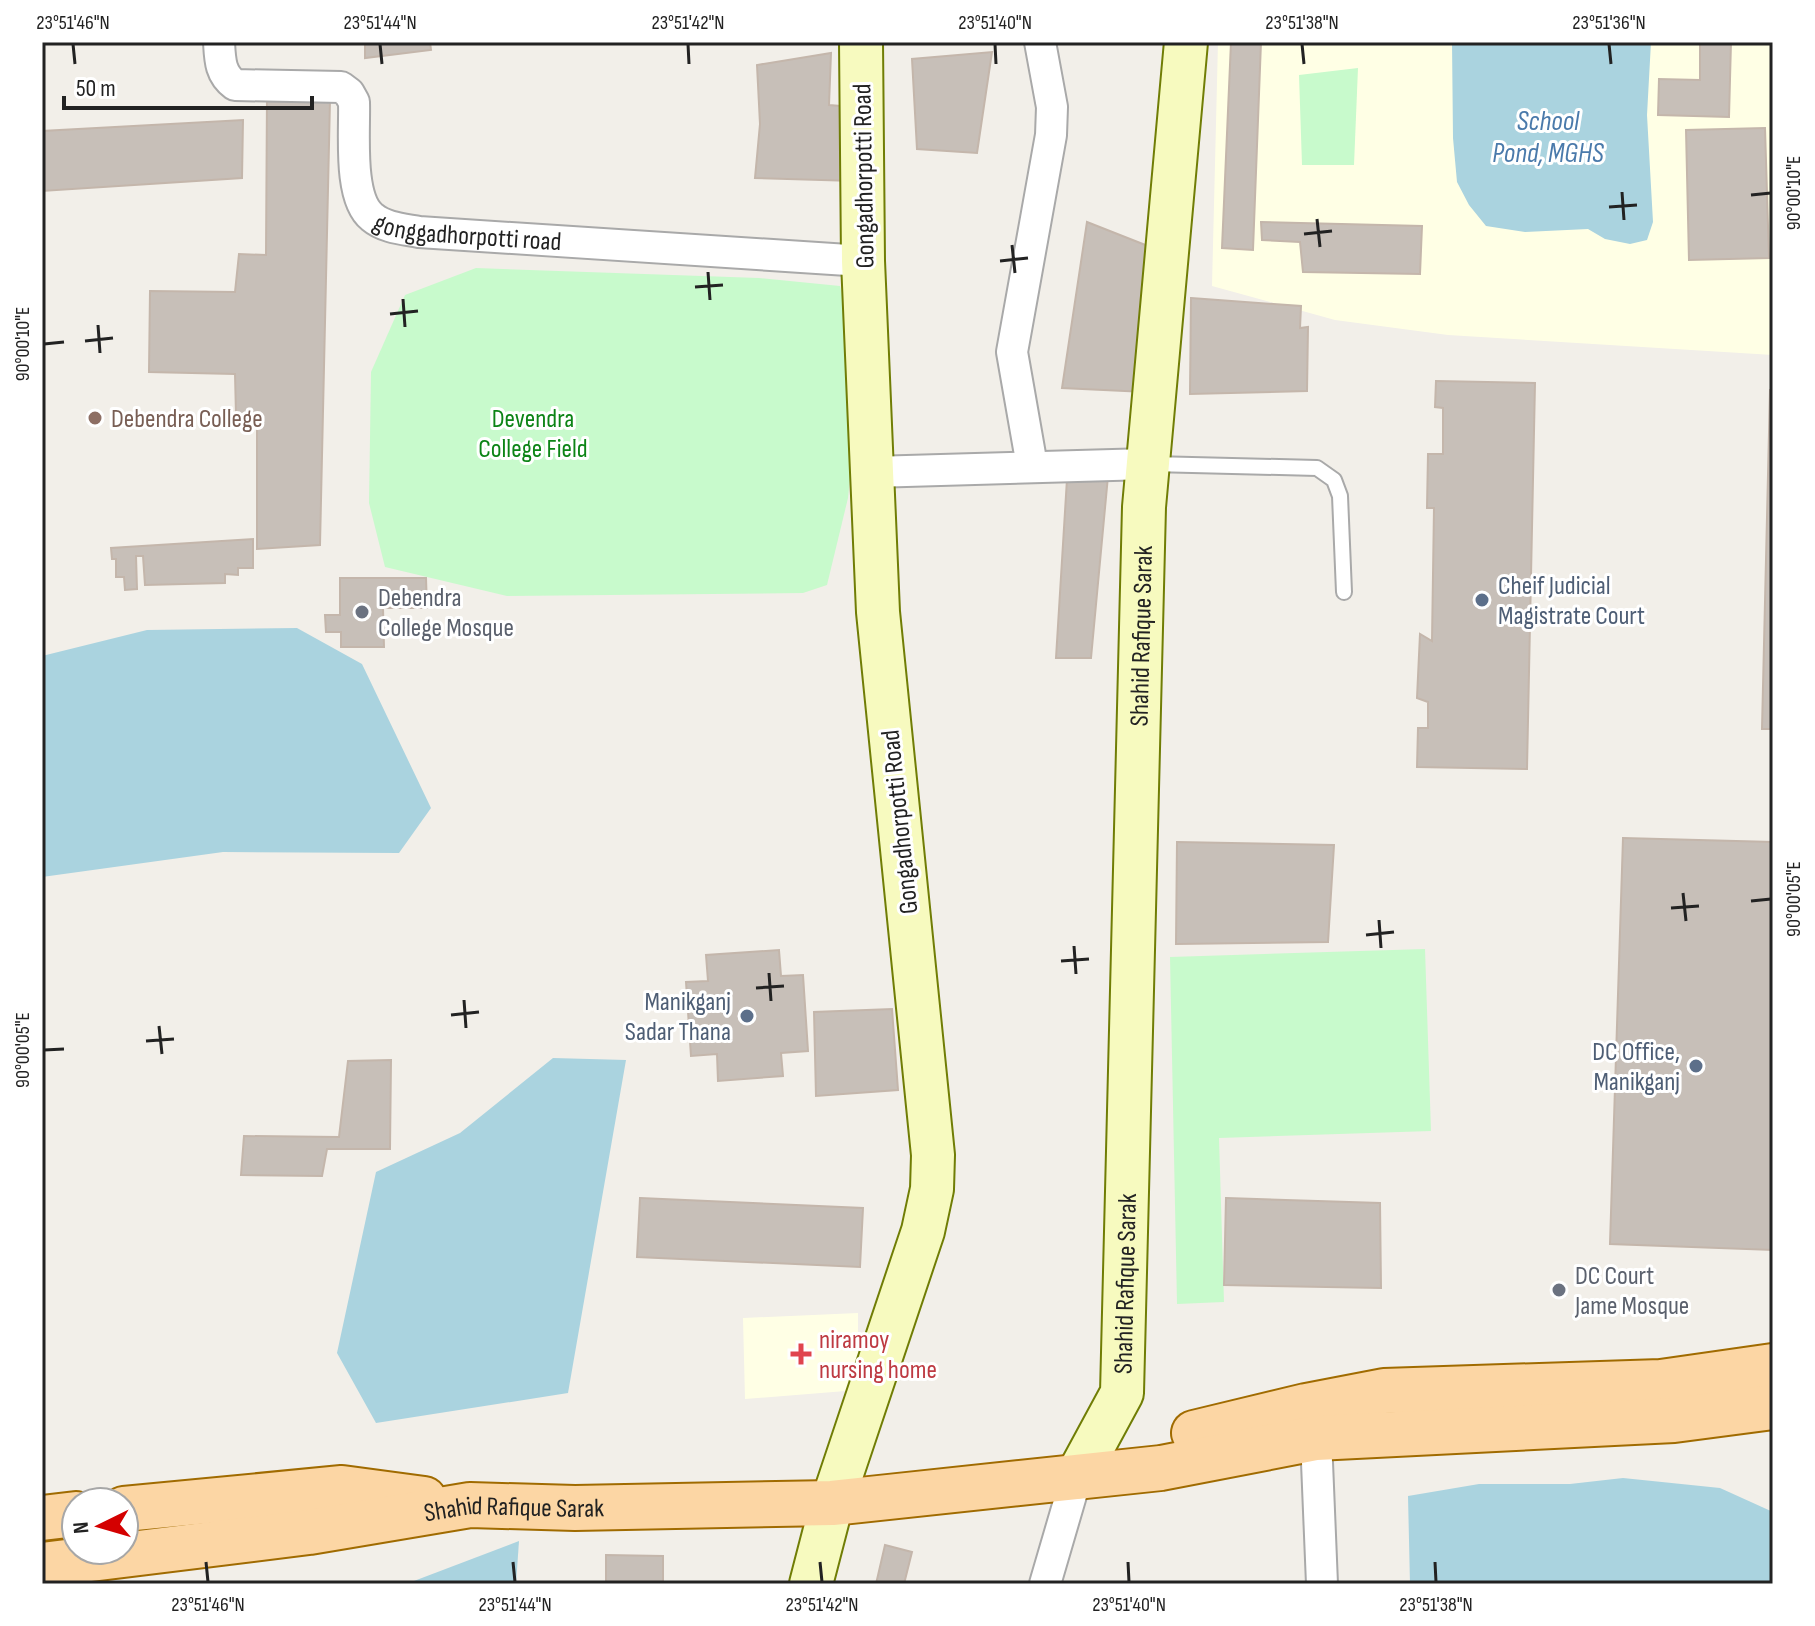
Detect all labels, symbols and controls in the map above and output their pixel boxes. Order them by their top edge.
text: 23°51'46"N [36,11,110,35]
text: 23°51'44"N [343,11,417,35]
text: 23°51'42"N [651,11,725,35]
text: 23°51'40"N [958,11,1032,35]
text: 23°51'38"N [1265,11,1339,35]
text: 23°51'36"N [1572,11,1646,35]
scale bar [64,60,312,110]
text: 50 m [76,74,116,103]
street label: Gongadhorpotti Road [847,83,882,269]
water label: School Pond, MGHS [1492,105,1605,170]
text: 90°00'10"E [1782,156,1806,230]
street label: gonggadhorpotti road [368,208,562,258]
text: 90°00'10"E [11,307,35,381]
place label: Debendra College [111,404,263,435]
park label: Devendra College Field [478,404,588,465]
marker: Debendra College [86,409,104,427]
street label: Shahid Rafique Sarak [1125,545,1160,727]
place label: Cheif Judicial Magistrate Court [1498,571,1645,632]
place label: Debendra College Mosque [378,583,514,644]
marker: Cheif Judicial Magistrate Court [1473,591,1491,609]
marker: Debendra College Mosque [353,603,371,621]
street label: Gongadhorpotti Road [875,728,926,915]
text: 90°00'05"E [1782,861,1806,937]
place label: Manikganj Sadar Thana [625,987,731,1048]
marker: Manikganj Sadar Thana [738,1007,756,1025]
text: 90°00'05"E [11,1012,35,1088]
place label: DC Office, Manikganj [1592,1037,1680,1098]
marker: DC Office, Manikganj [1687,1057,1705,1075]
street label: Shahid Rafique Sarak [1108,1193,1144,1374]
place label: DC Court Jame Mosque [1574,1261,1689,1322]
marker: DC Court Jame Mosque [1550,1281,1568,1299]
place label: niramoy nursing home [819,1325,937,1386]
marker: niramoy nursing home [790,1343,812,1365]
north arrow [60,1486,140,1566]
street label: Shahid Rafique Sarak [422,1491,604,1529]
text: N [68,1521,96,1535]
text: 23°51'46"N [171,1593,245,1617]
text: 23°51'44"N [478,1593,552,1617]
text: 23°51'42"N [785,1593,859,1617]
text: 23°51'40"N [1092,1593,1166,1617]
text: 23°51'38"N [1399,1593,1473,1617]

